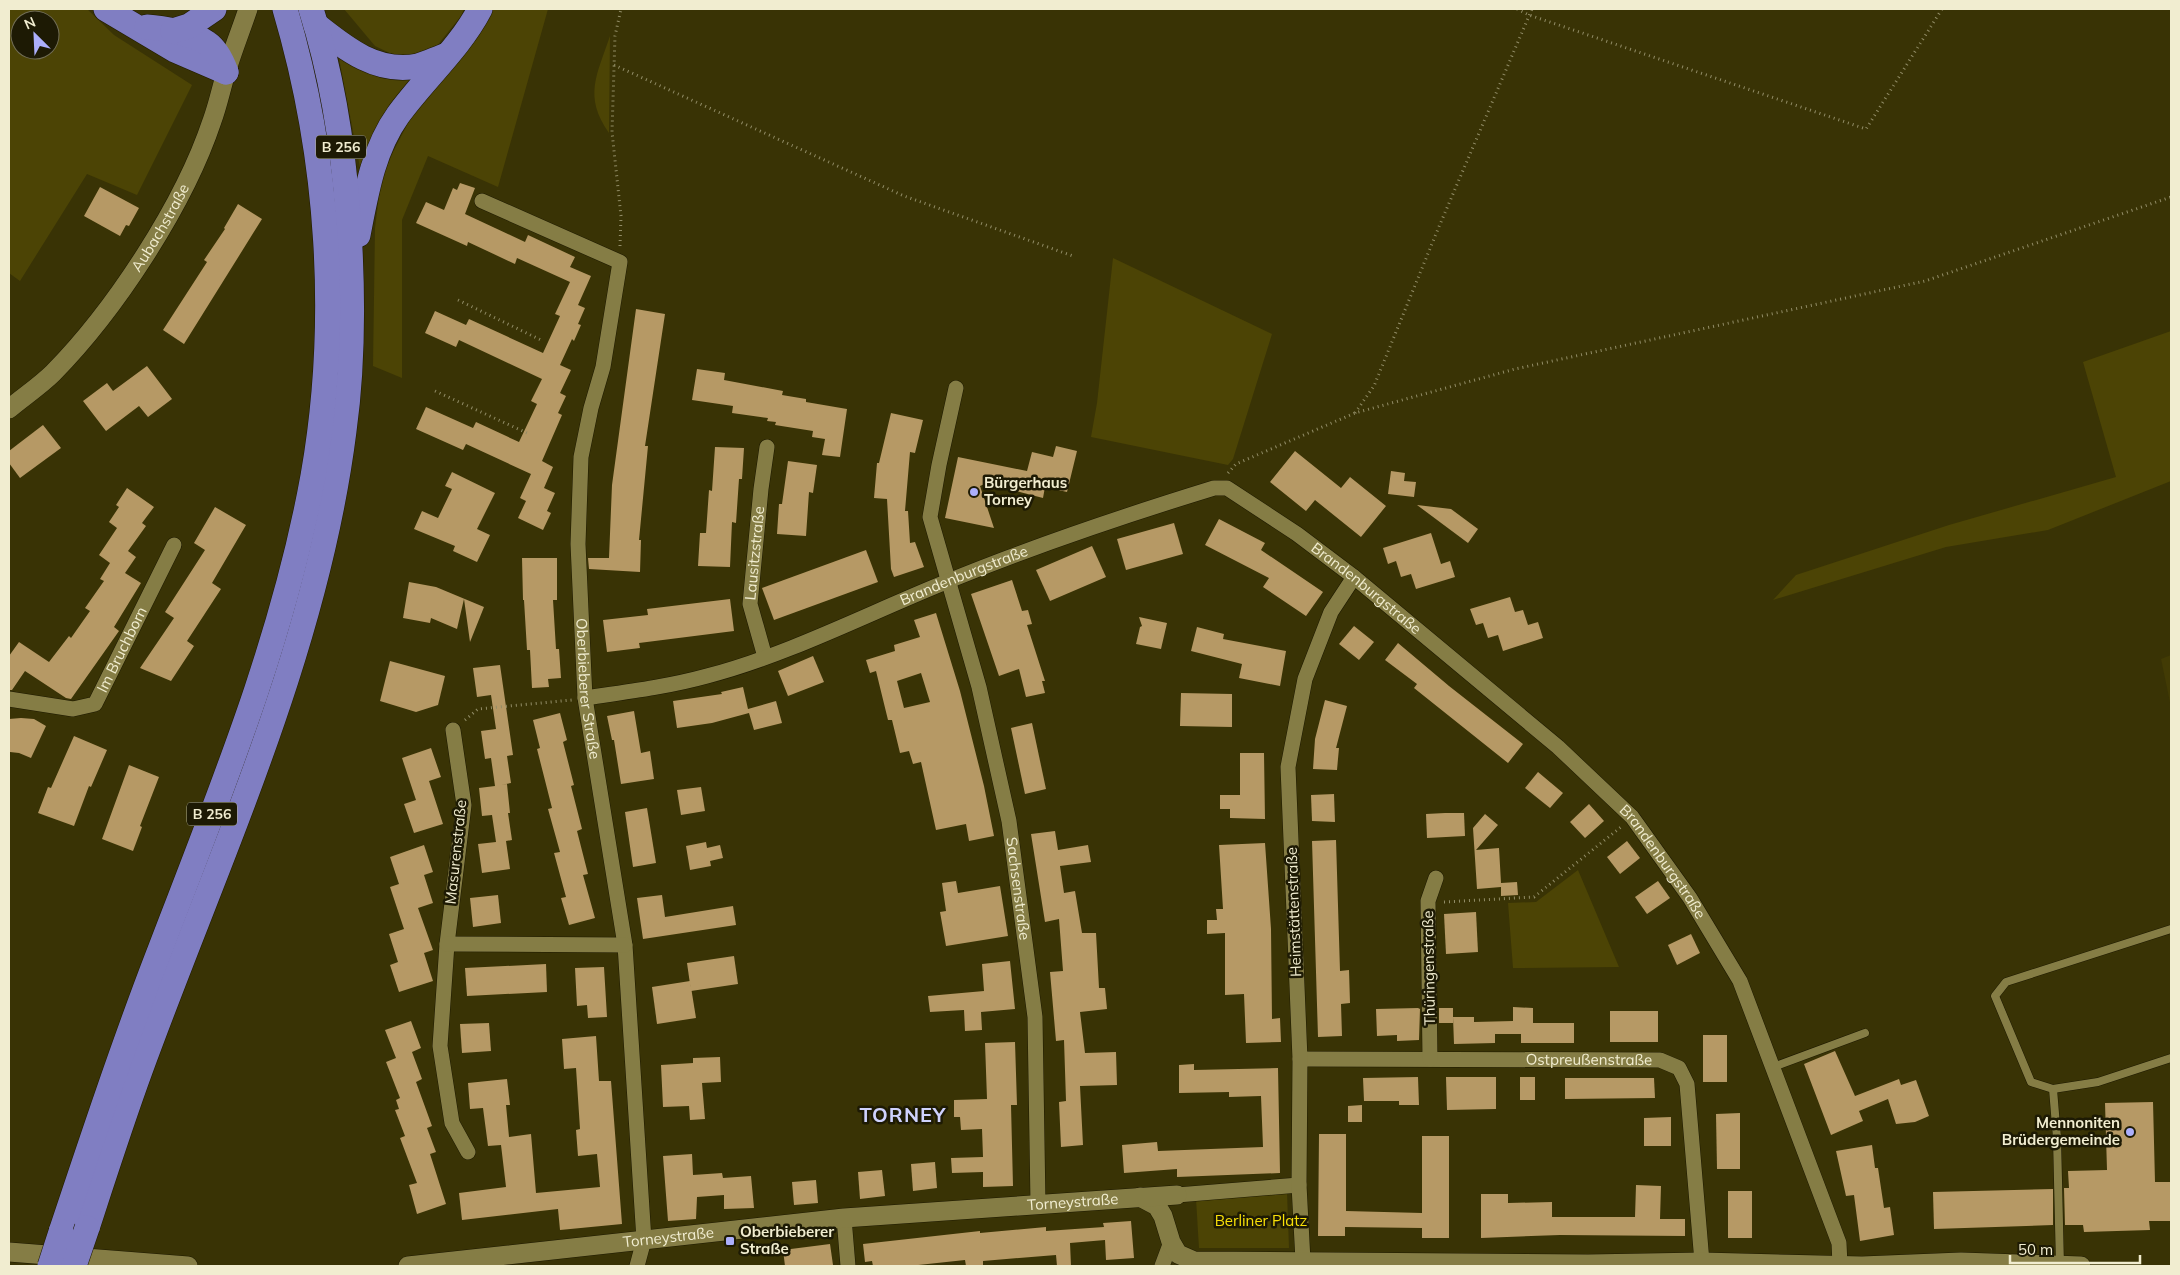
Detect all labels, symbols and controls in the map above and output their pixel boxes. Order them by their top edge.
north arrow [10,10,60,60]
text: N [21,13,38,33]
road number: B 256 [316,136,366,158]
street label: Aubachstraße [127,181,193,275]
place label: Bürgerhaus Torney [984,473,1067,509]
marker: Bürgerhaus Torney [968,486,980,498]
street label: Lausitzstraße [740,505,768,601]
street label: Brandenburgstraße [1308,538,1425,638]
street label: Brandenburgstraße [897,541,1030,609]
street label: Im Bruchborn [92,603,151,695]
street label: Oberbieberer Straße [572,618,605,760]
street label: Masurenstraße [441,799,470,905]
street label: Brandenburgstraße [1616,800,1710,922]
road number: B 256 [187,802,237,826]
street label: Sachsenstraße [1002,836,1035,941]
street label: Heimstättenstraße [1282,847,1305,977]
street label: Thüringenstraße [1418,910,1439,1026]
street label: Ostpreußenstraße [1526,1050,1652,1069]
district label: TORNEY [860,1102,947,1127]
place label: Mennoniten Brüdergemeinde [2002,1113,2120,1149]
marker: Mennoniten Brüdergemeinde [2124,1126,2136,1138]
street label: Torneystraße [1027,1189,1119,1214]
park label: Berliner Platz [1215,1211,1308,1230]
street label: Torneystraße [622,1222,715,1251]
place label: Oberbieberer Straße [740,1222,834,1258]
scale bar [2010,1232,2140,1264]
marker: Oberbieberer Straße [724,1235,736,1247]
text: 50 m [2018,1240,2053,1259]

